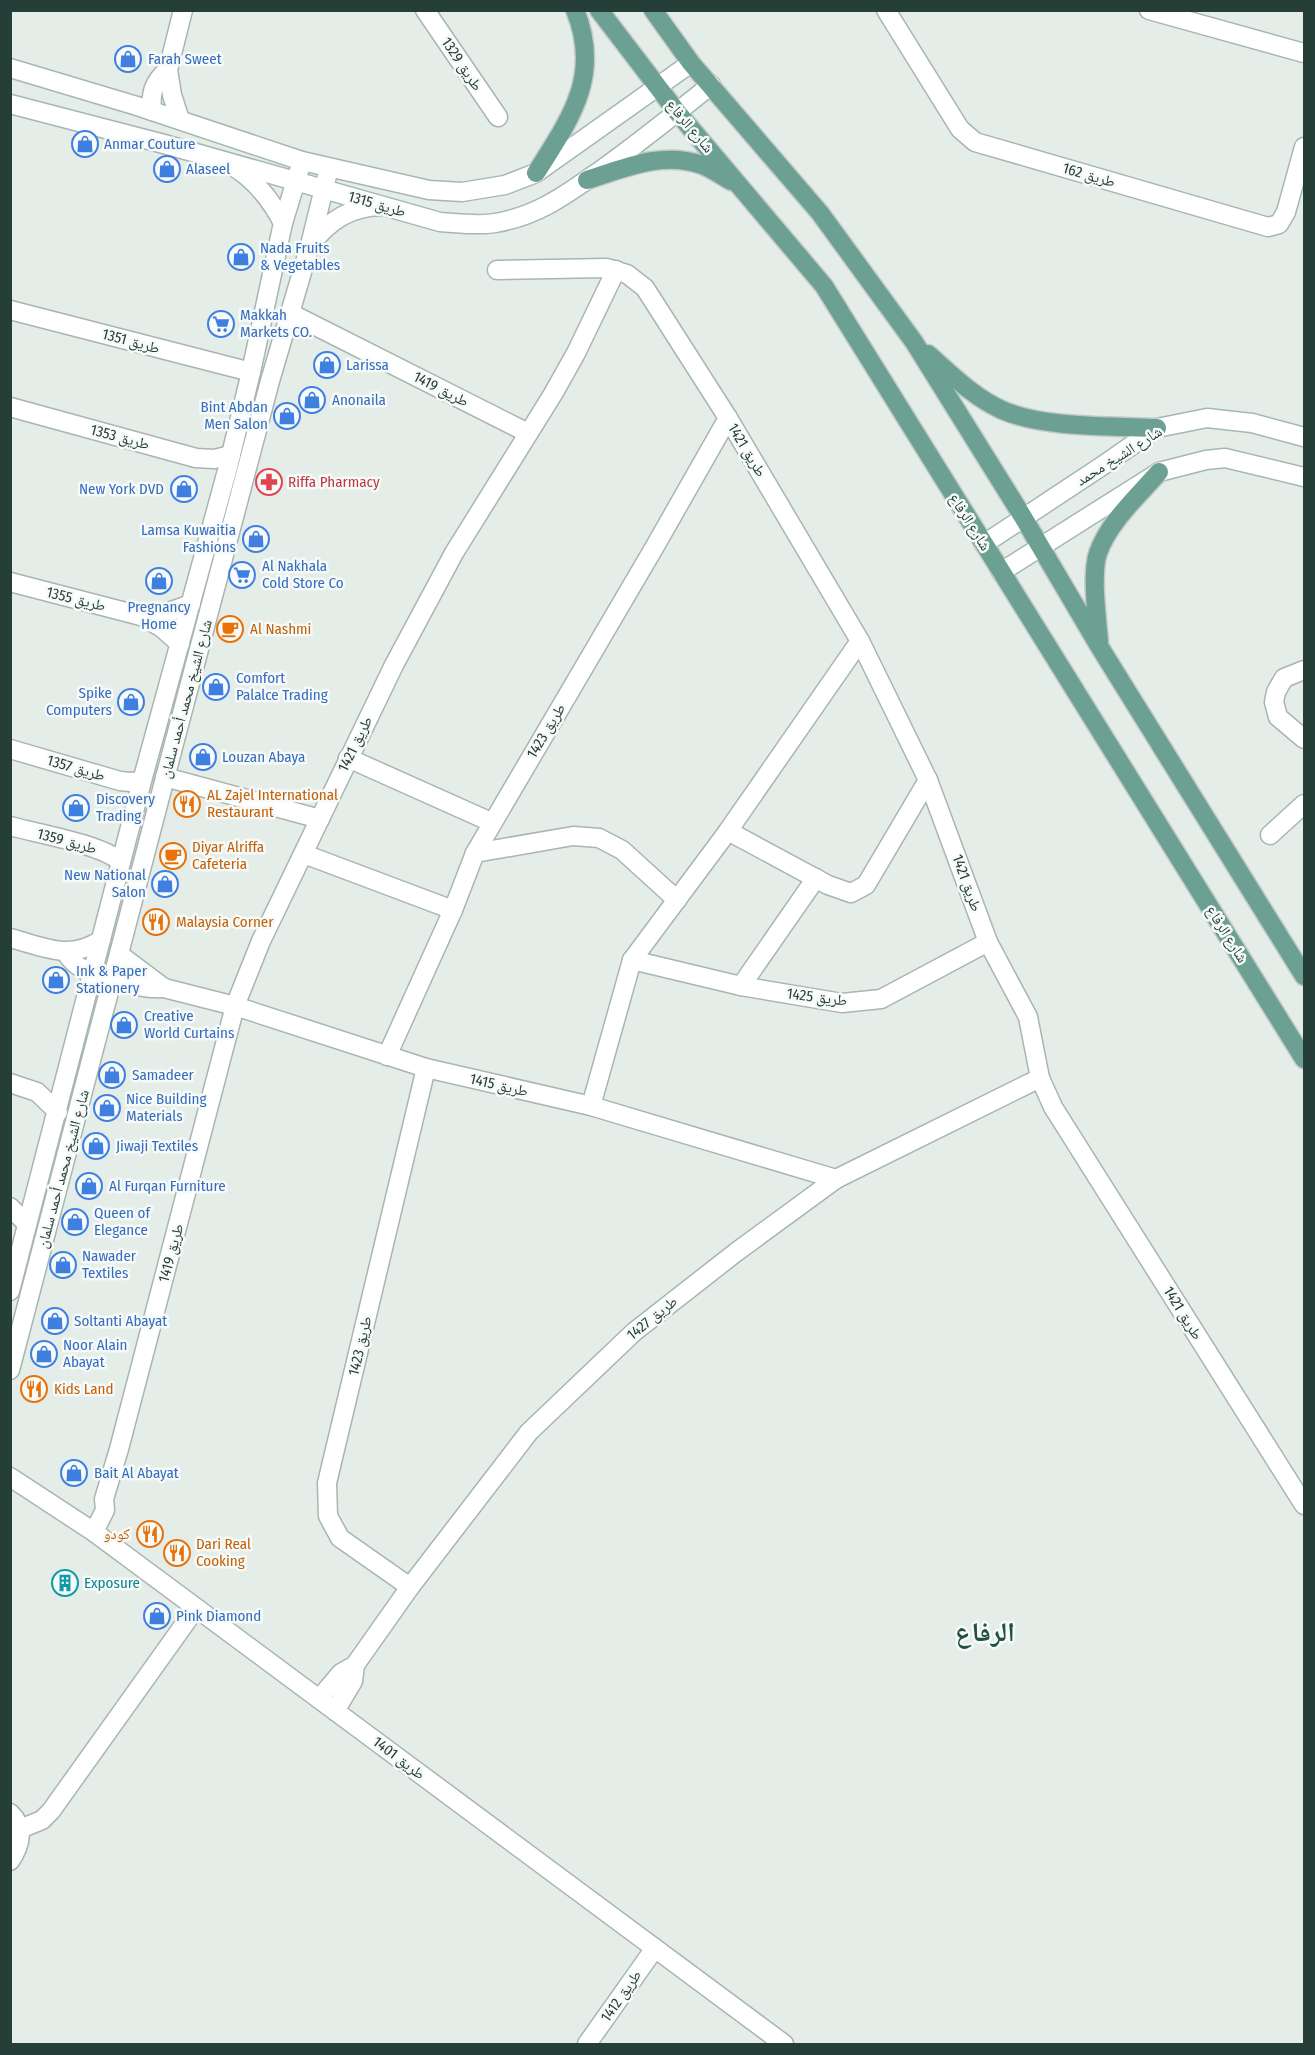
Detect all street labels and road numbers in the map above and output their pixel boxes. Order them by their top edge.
street label: طريق 1329 [437,34,486,95]
street label: شارع الرفاع [662,96,718,157]
street label: طريق 162 [1060,159,1118,192]
street label: طريق 1315 [346,187,408,222]
street label: طريق 1351 [100,325,162,358]
street label: طريق 1419 [410,367,472,412]
street label: طريق 1353 [88,420,152,455]
street label: طريق 1421 [723,420,770,481]
street label: شارع الشيخ محمد [1073,422,1166,490]
street label: شارع الرفاع [945,490,995,555]
street label: طريق 1355 [44,583,108,616]
street label: شارع الشيخ محمد أحمد سلمان [156,618,217,781]
street label: طريق 1423 [523,700,570,762]
street label: طريق 1421 [334,713,377,775]
street label: طريق 1357 [45,751,107,786]
street label: طريق 1359 [35,824,99,859]
street label: طريق 1421 [947,852,986,914]
street label: شارع الرفاع [1202,902,1252,967]
street label: طريق 1425 [786,984,848,1011]
street label: طريق 1415 [468,1070,530,1101]
street label: شارع الشيخ محمد أحمد سلمان [33,1088,94,1251]
street label: طريق 1419 [155,1222,188,1284]
street label: طريق 1421 [1159,1283,1206,1344]
street label: طريق 1427 [623,1292,682,1345]
street label: طريق 1423 [344,1314,377,1378]
street label: طريق 1401 [369,1733,429,1784]
street label: طريق 1412 [597,1967,646,2026]

